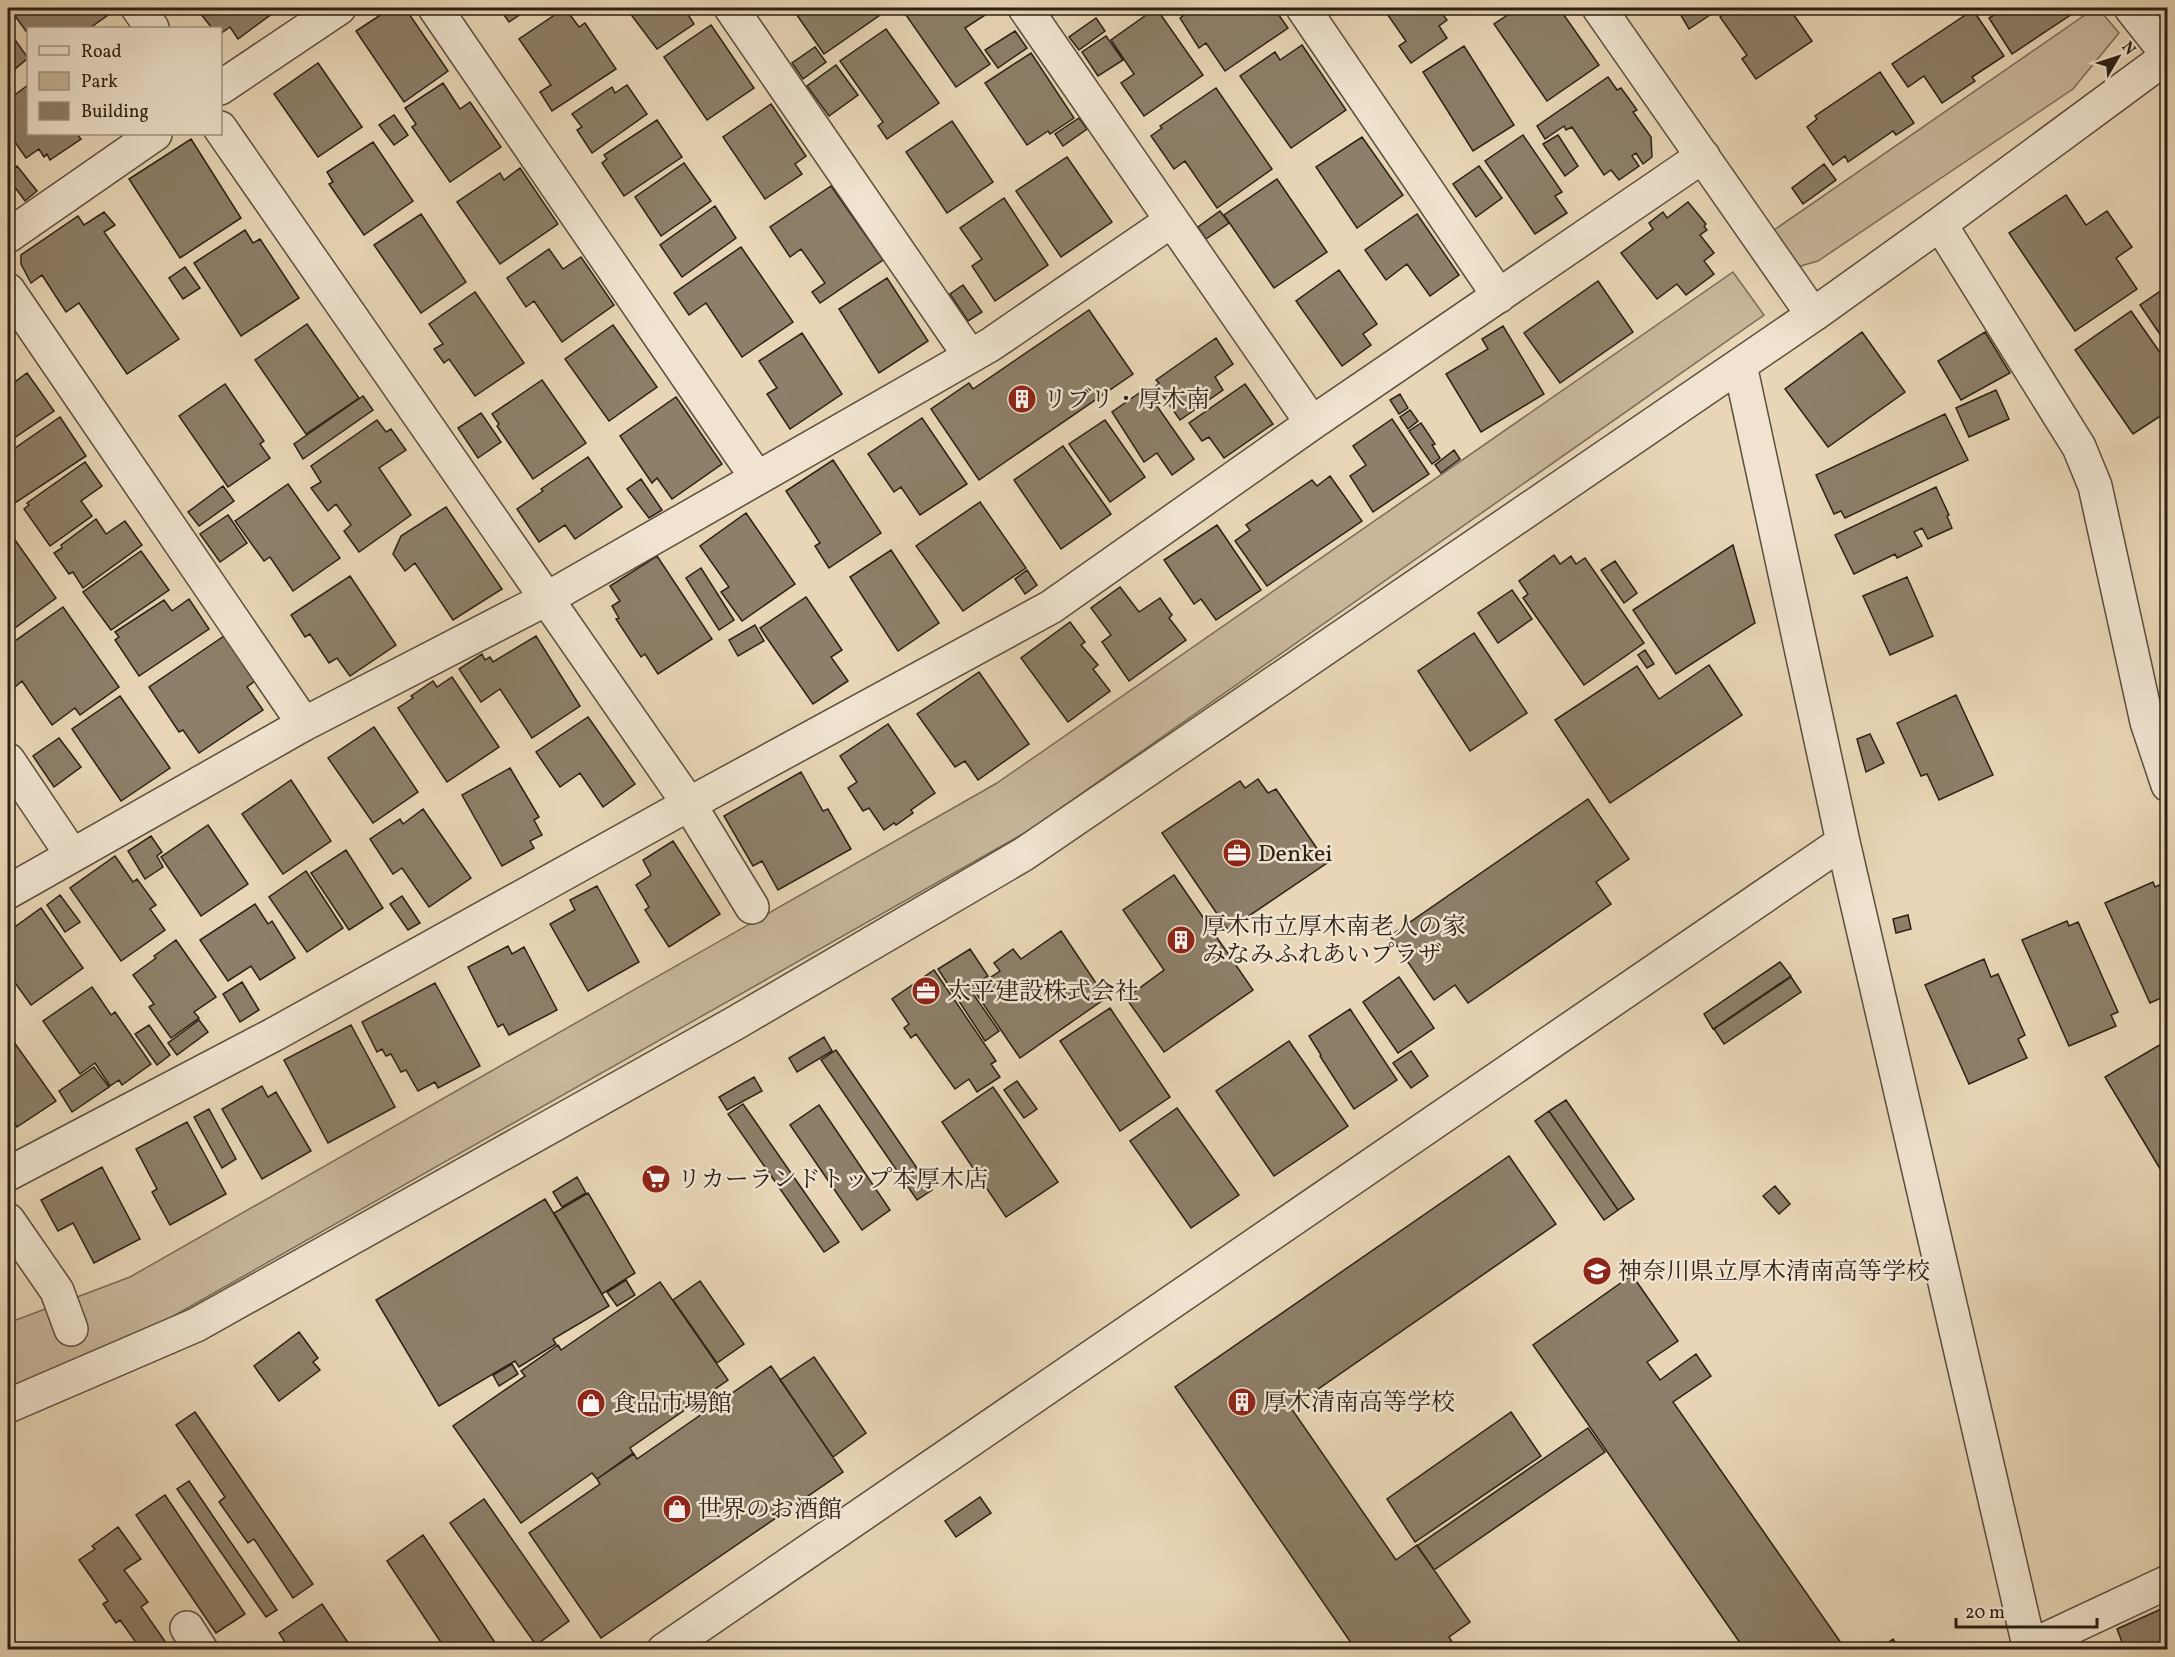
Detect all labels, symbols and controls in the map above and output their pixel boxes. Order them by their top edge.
legend [27,27,222,135]
north arrow [2088,27,2148,87]
text: N [2116,37,2141,61]
text: Road [81,40,122,65]
text: Park [81,70,118,95]
text: Building [81,100,149,125]
building icon: リブリ・厚木南 [1006,383,1038,415]
place label: リブリ・厚木南 [1043,384,1210,418]
office icon: Denkei [1221,837,1253,869]
place label: Denkei [1258,838,1333,872]
place label: 厚木市立厚木南老人の家 みなみふれあいプラザ [1202,911,1466,973]
building icon: 厚木市立厚木南老人の家 みなみふれあいプラザ [1165,924,1197,956]
office icon: 太平建設株式会社 [910,975,942,1007]
place label: 太平建設株式会社 [947,976,1139,1010]
supermarket icon: リカーランドトップ本厚木店 [640,1163,672,1195]
place label: リカーランドトップ本厚木店 [677,1164,988,1198]
school or university icon: 神奈川県立厚木清南高等学校 [1581,1255,1613,1287]
place label: 神奈川県立厚木清南高等学校 [1618,1256,1930,1290]
building icon: 厚木清南高等学校 [1226,1386,1258,1418]
shop icon: 食品市場館 [575,1387,607,1419]
place label: 厚木清南高等学校 [1263,1387,1455,1421]
place label: 食品市場館 [612,1388,732,1422]
shop icon: 世界のお酒館 [661,1493,693,1525]
place label: 世界のお酒館 [698,1494,842,1528]
scale bar [1956,1591,2097,1629]
text: 20 m [1965,1601,2005,1626]

